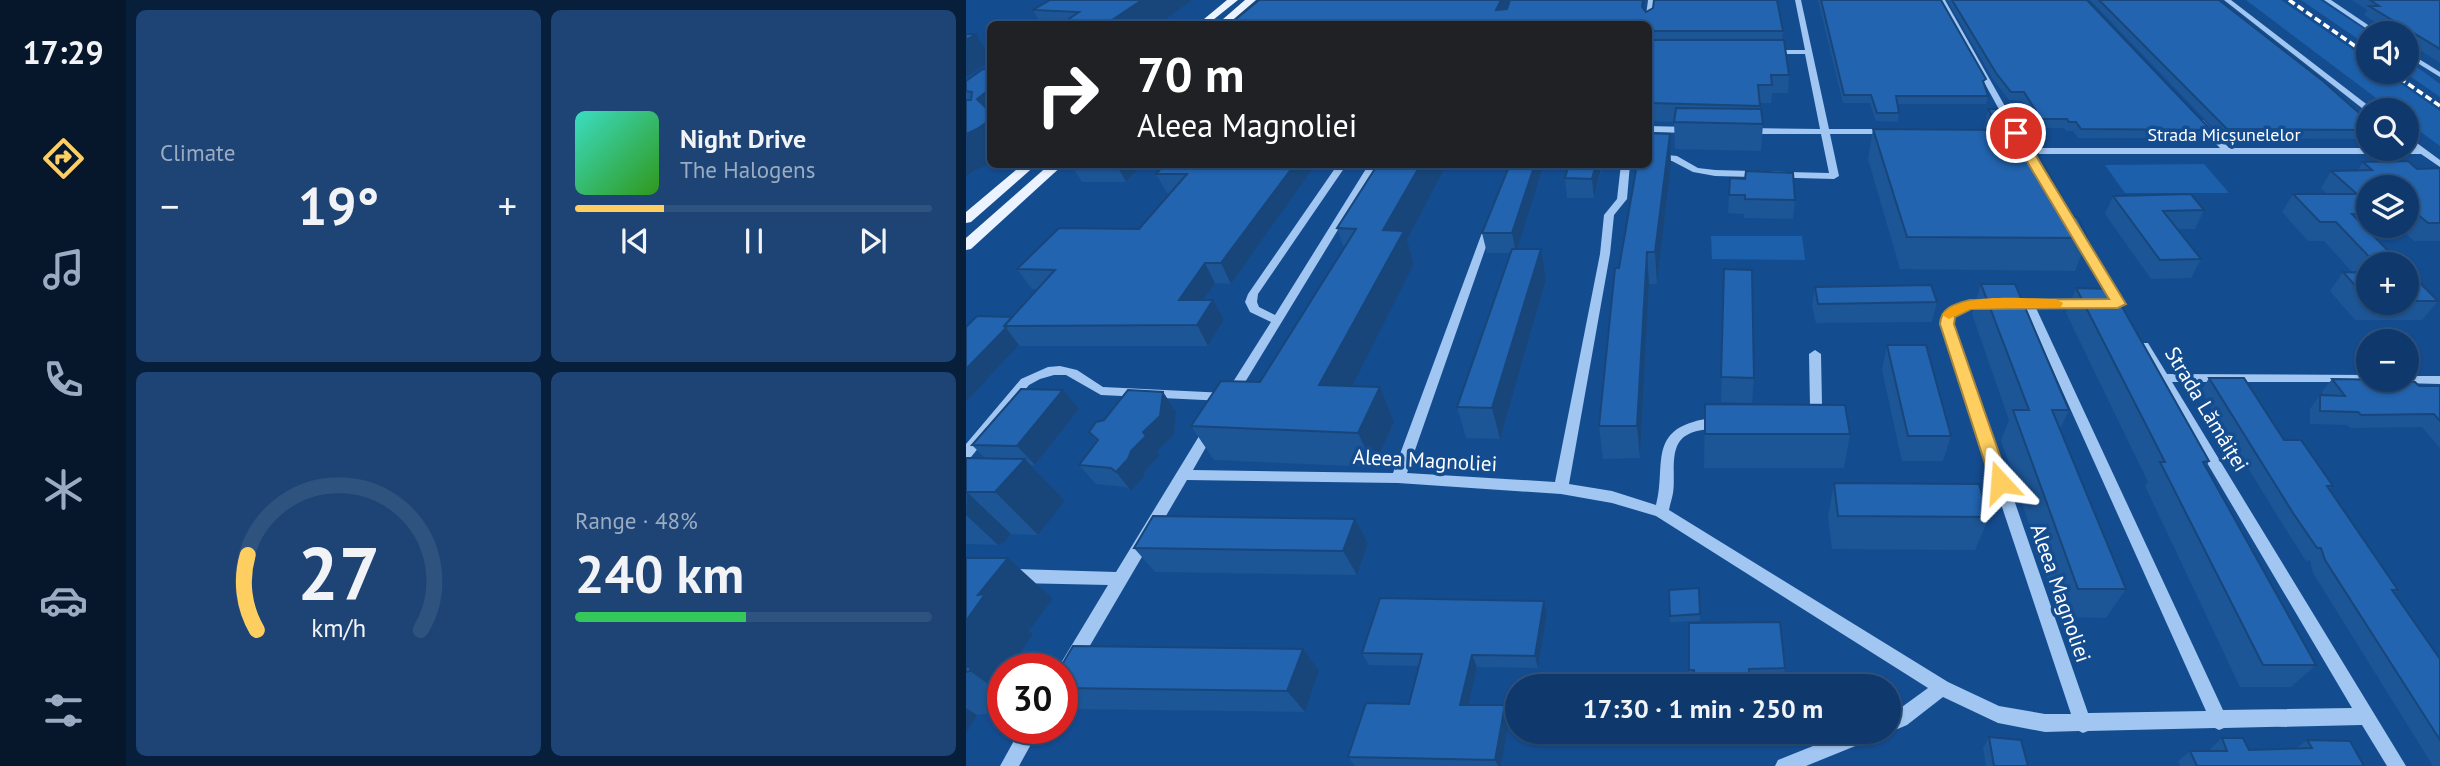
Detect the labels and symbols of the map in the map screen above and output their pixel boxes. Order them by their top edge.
pin [1986,103,2046,163]
street label: Strada Micșunelelor [2148,123,2301,146]
street label: Strada Lămâiței [2159,342,2255,476]
street label: Aleea Magnoliei [1352,443,1498,477]
position arrow [1963,445,2037,519]
street label: Aleea Magnoliei [2025,520,2097,666]
speed limit sign: 30 [987,653,1078,744]

